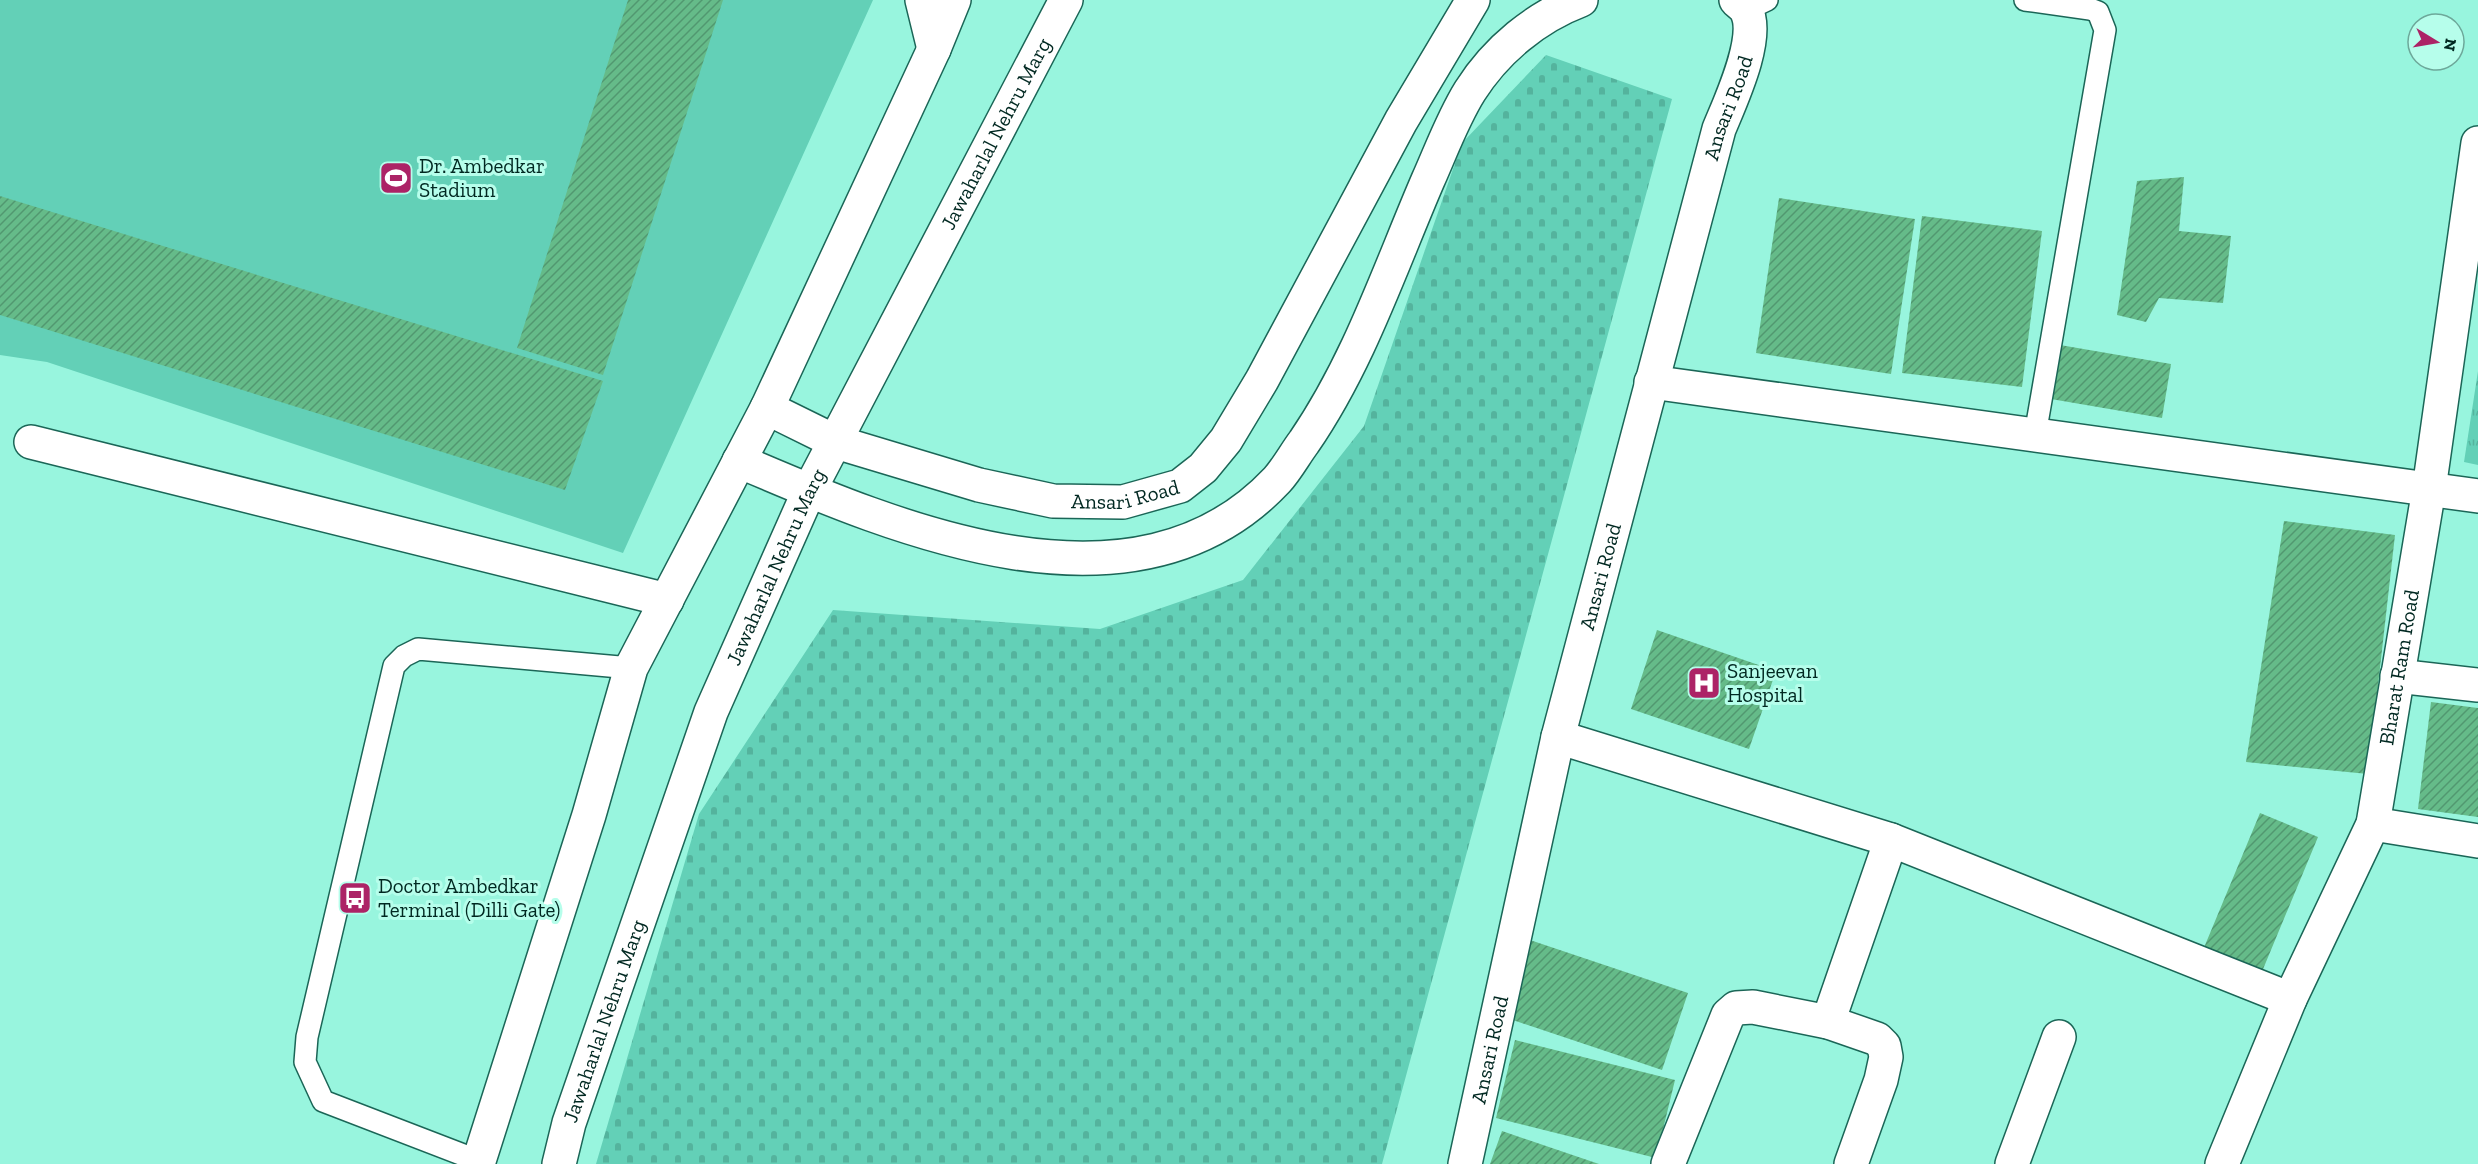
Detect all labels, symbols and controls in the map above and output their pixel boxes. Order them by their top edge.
north arrow [2406,12,2466,72]
street label: Jawaharlal Nehru Marg [935,33,1056,234]
text: N [2440,37,2461,53]
street label: Ansari Road [1698,52,1758,163]
place label: Dr. Ambedkar Stadium [419,153,545,202]
sports icon: Dr. Ambedkar Stadium [378,160,414,196]
street label: Jawaharlal Nehru Marg [720,464,831,669]
street label: Ansari Road [1071,474,1182,514]
street label: Ansari Road [1574,520,1626,633]
street label: Bharat Ram Road [2373,587,2424,747]
place label: Sanjeevan Hospital [1727,658,1818,707]
hospital icon: Sanjeevan Hospital [1686,665,1722,701]
place label: Doctor Ambedkar Terminal (Dilli Gate) [378,873,560,922]
bus stop icon: Doctor Ambedkar Terminal (Dilli Gate) [337,880,373,916]
street label: Jawaharlal Nehru Marg [557,916,650,1126]
street label: Ansari Road [1466,993,1513,1106]

